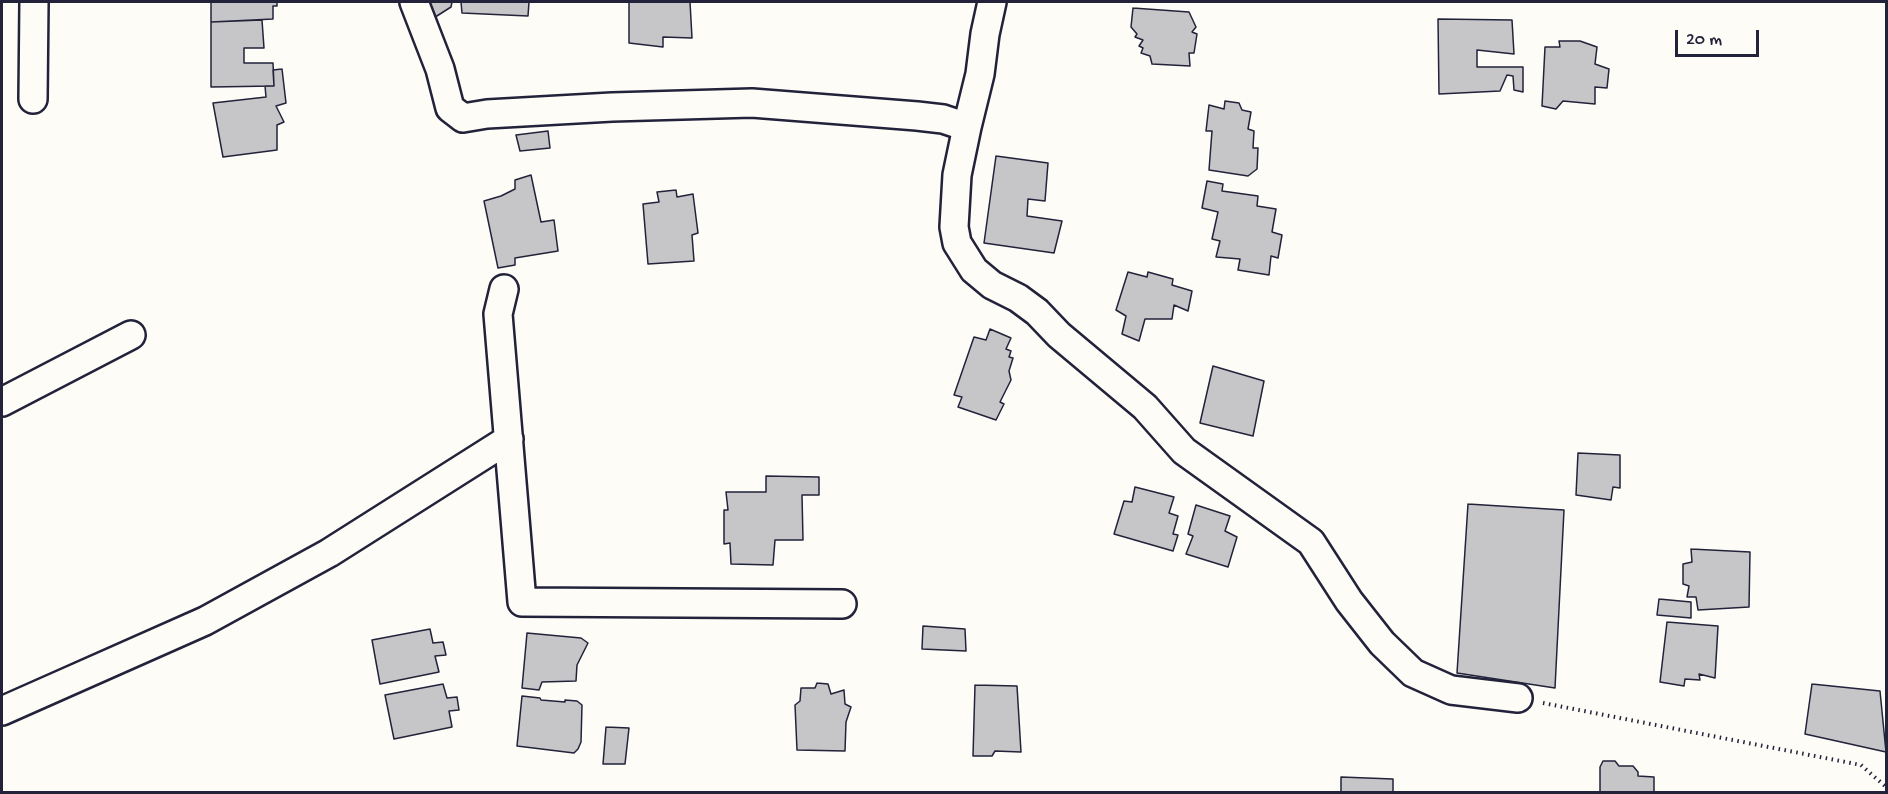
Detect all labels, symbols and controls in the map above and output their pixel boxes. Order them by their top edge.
scale bar [1678,18,1762,56]
text: 20 m [1686,30,1722,51]

